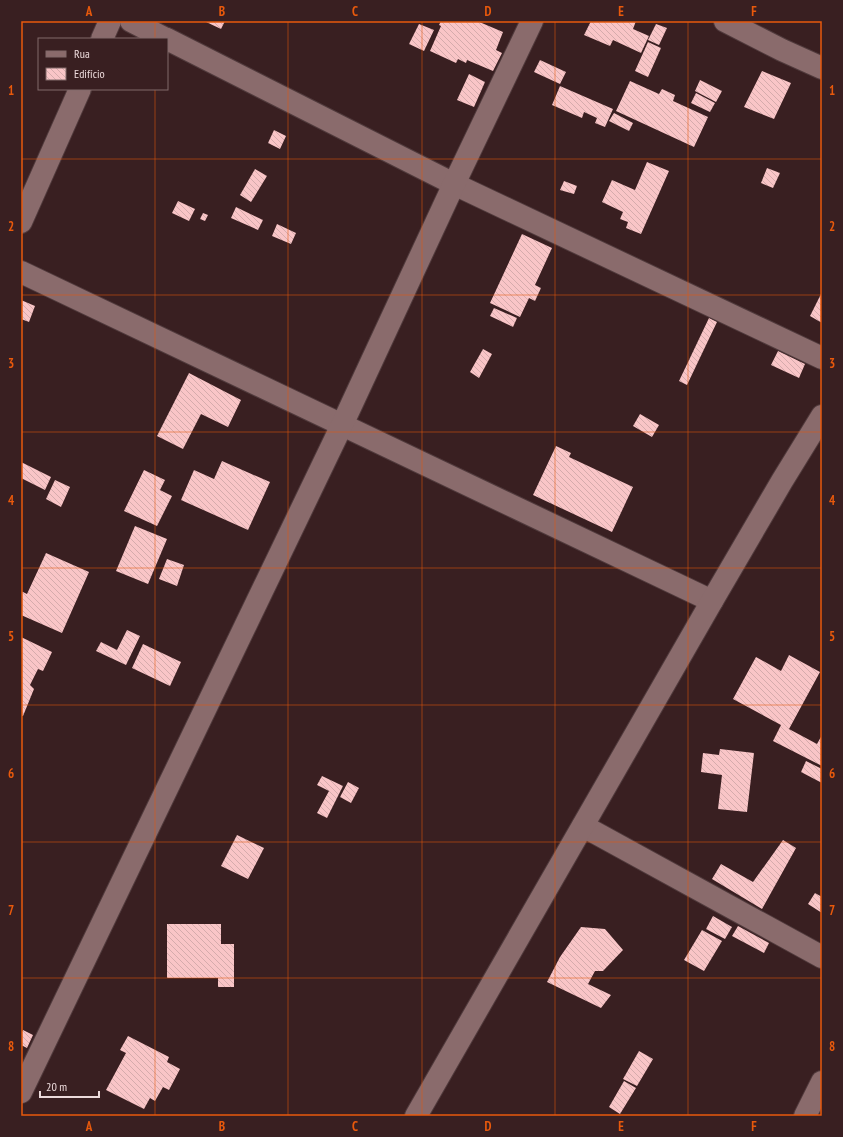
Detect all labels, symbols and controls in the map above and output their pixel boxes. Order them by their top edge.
text: A [85,3,93,20]
text: B [219,3,225,20]
text: C [352,3,358,20]
text: D [485,3,492,20]
text: E [618,3,624,20]
text: F [751,3,757,20]
legend [38,38,168,90]
text: Rua [74,46,90,61]
text: Edifício [74,66,105,81]
text: 1 [8,82,14,99]
text: 1 [829,82,835,99]
text: 2 [8,218,14,235]
text: 2 [829,218,835,235]
text: 3 [8,355,14,372]
text: 3 [829,355,835,372]
text: 4 [8,492,15,509]
text: 4 [829,492,836,509]
text: 5 [8,628,14,645]
text: 5 [829,628,835,645]
text: 6 [8,765,14,782]
text: 6 [829,765,835,782]
text: 7 [8,902,14,919]
text: 7 [829,902,835,919]
text: 8 [8,1038,14,1055]
text: 8 [829,1038,835,1055]
scale bar [40,1073,99,1099]
text: 20 m [46,1079,67,1094]
text: A [85,1118,93,1135]
text: B [219,1118,225,1135]
text: C [352,1118,358,1135]
text: D [485,1118,492,1135]
text: E [618,1118,624,1135]
text: F [751,1118,757,1135]

